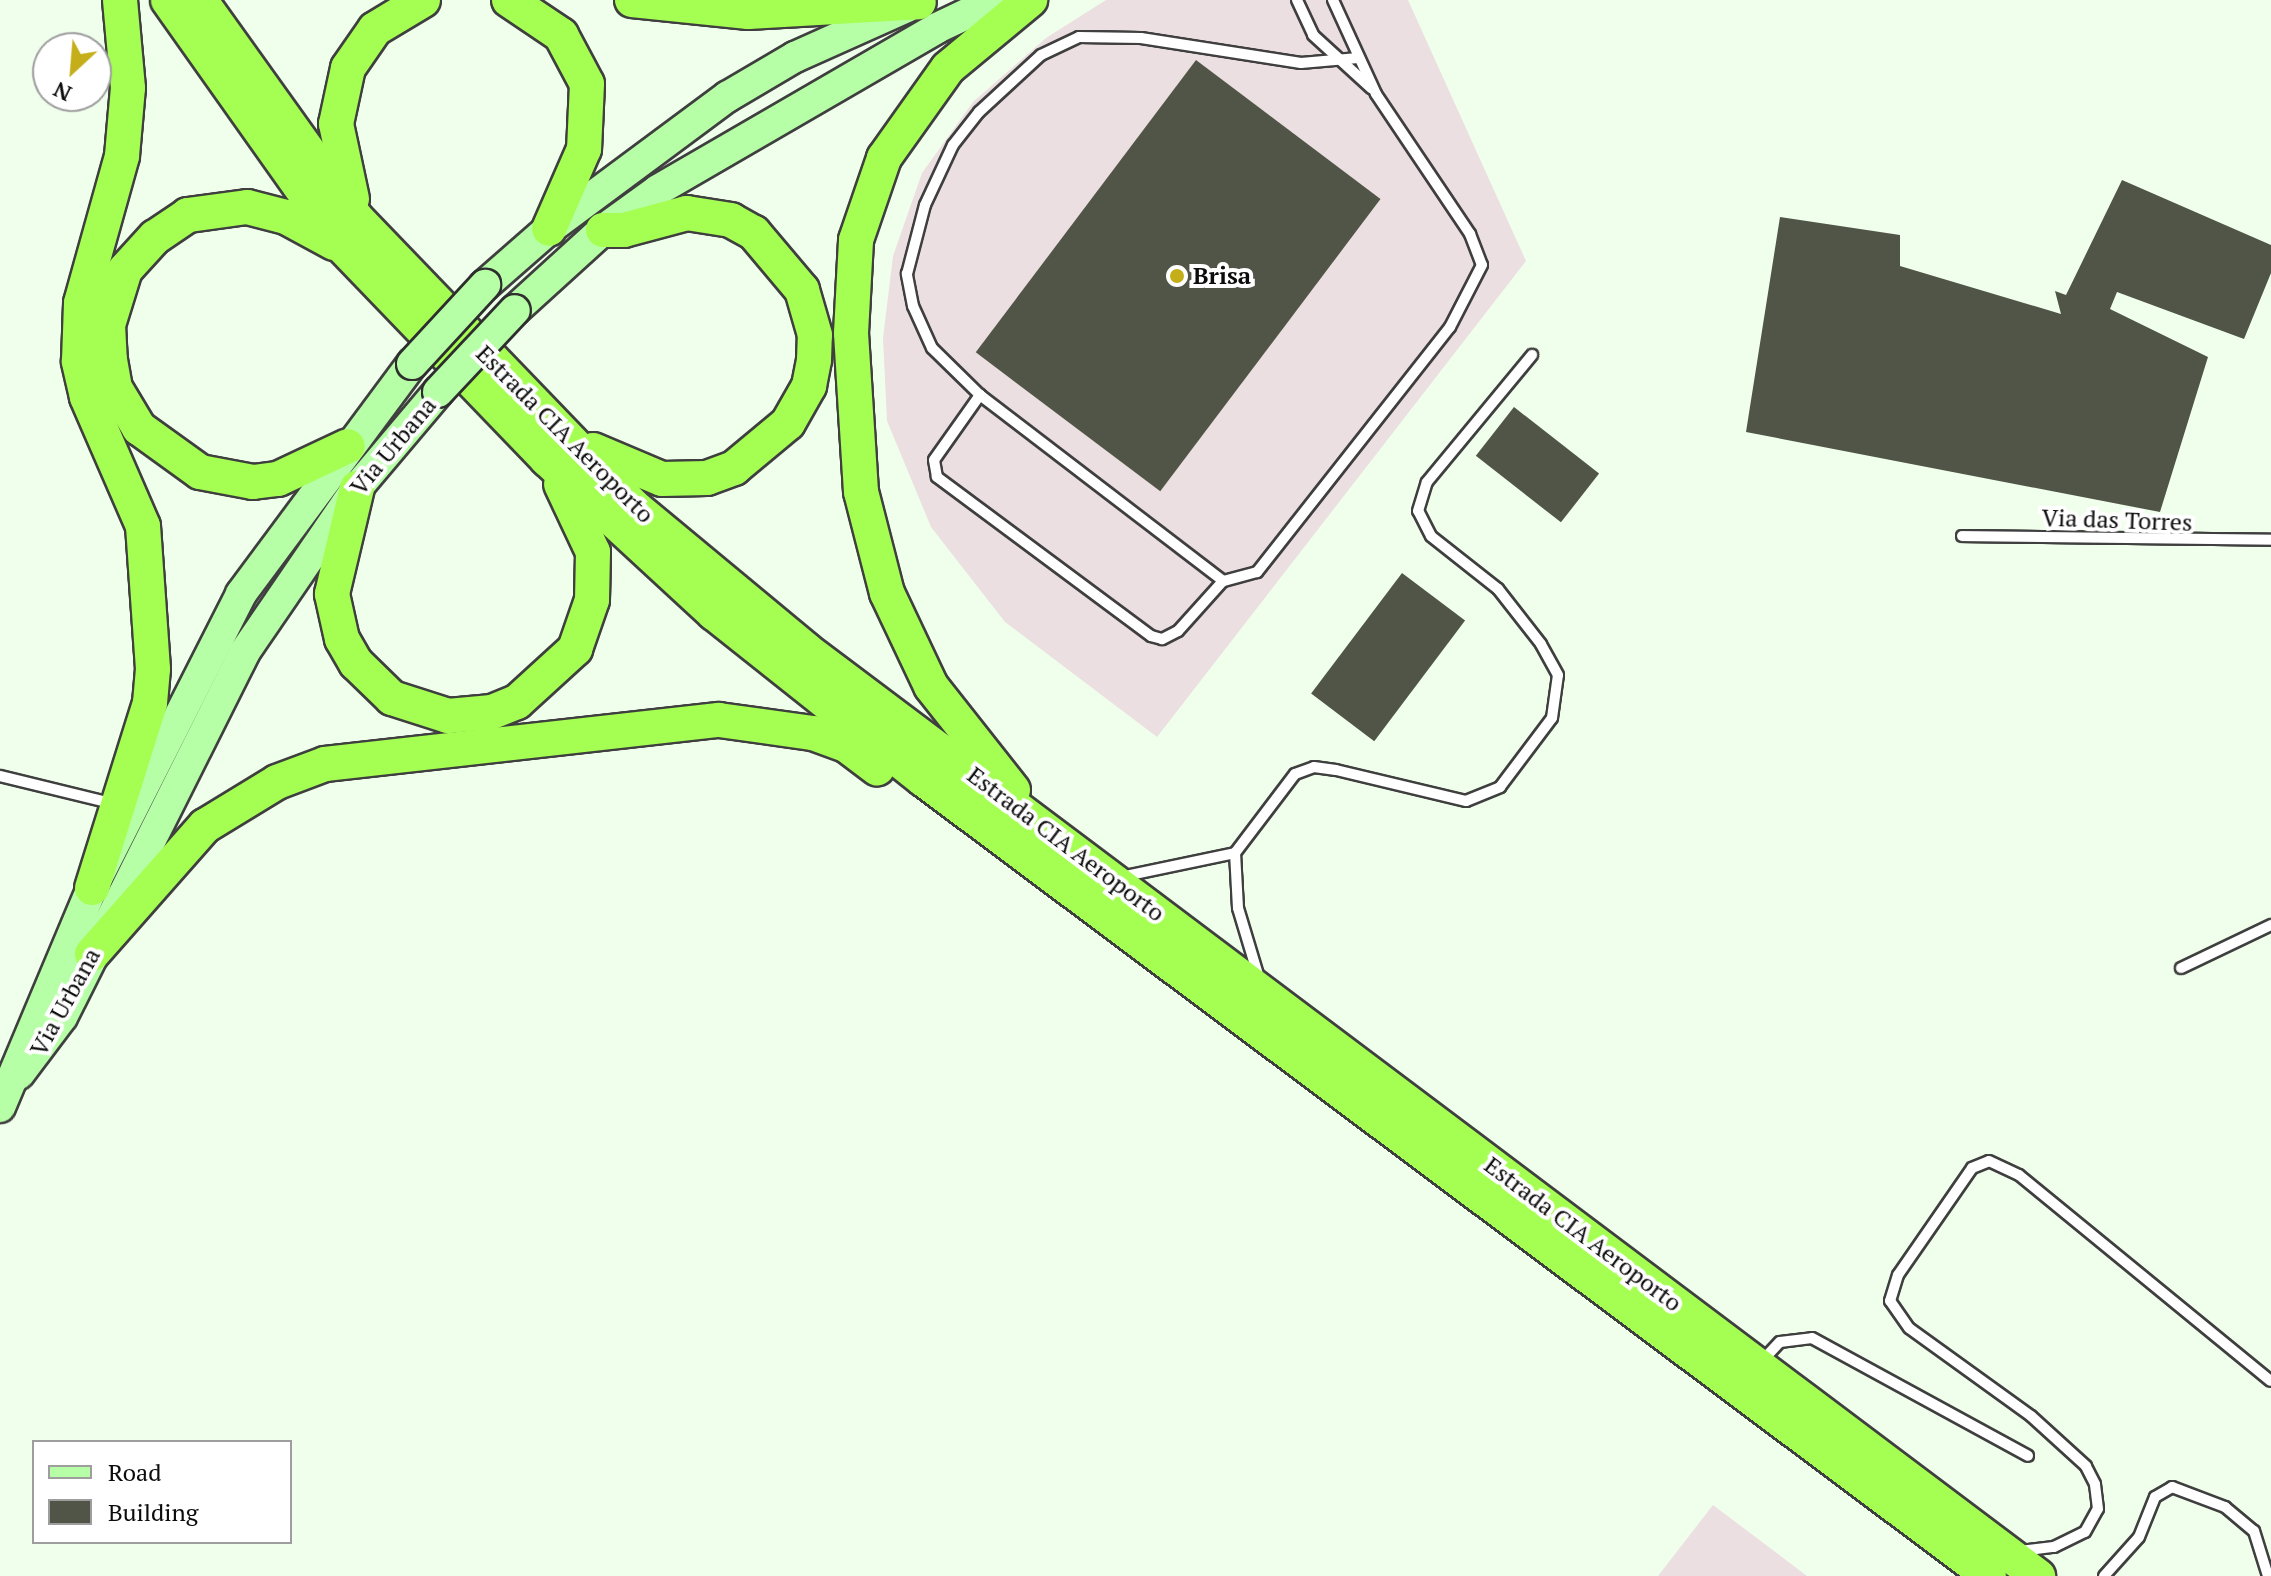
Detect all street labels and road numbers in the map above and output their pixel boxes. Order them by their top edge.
street label: Estrada CIA Aeroporto [470,339,660,529]
street label: Via Urbana [344,391,442,501]
street label: Via das Torres [2041,503,2193,537]
street label: Estrada CIA Aeroporto [961,760,1171,928]
street label: Via Urbana [24,943,106,1061]
street label: Estrada CIA Aeroporto [1478,1150,1688,1318]

